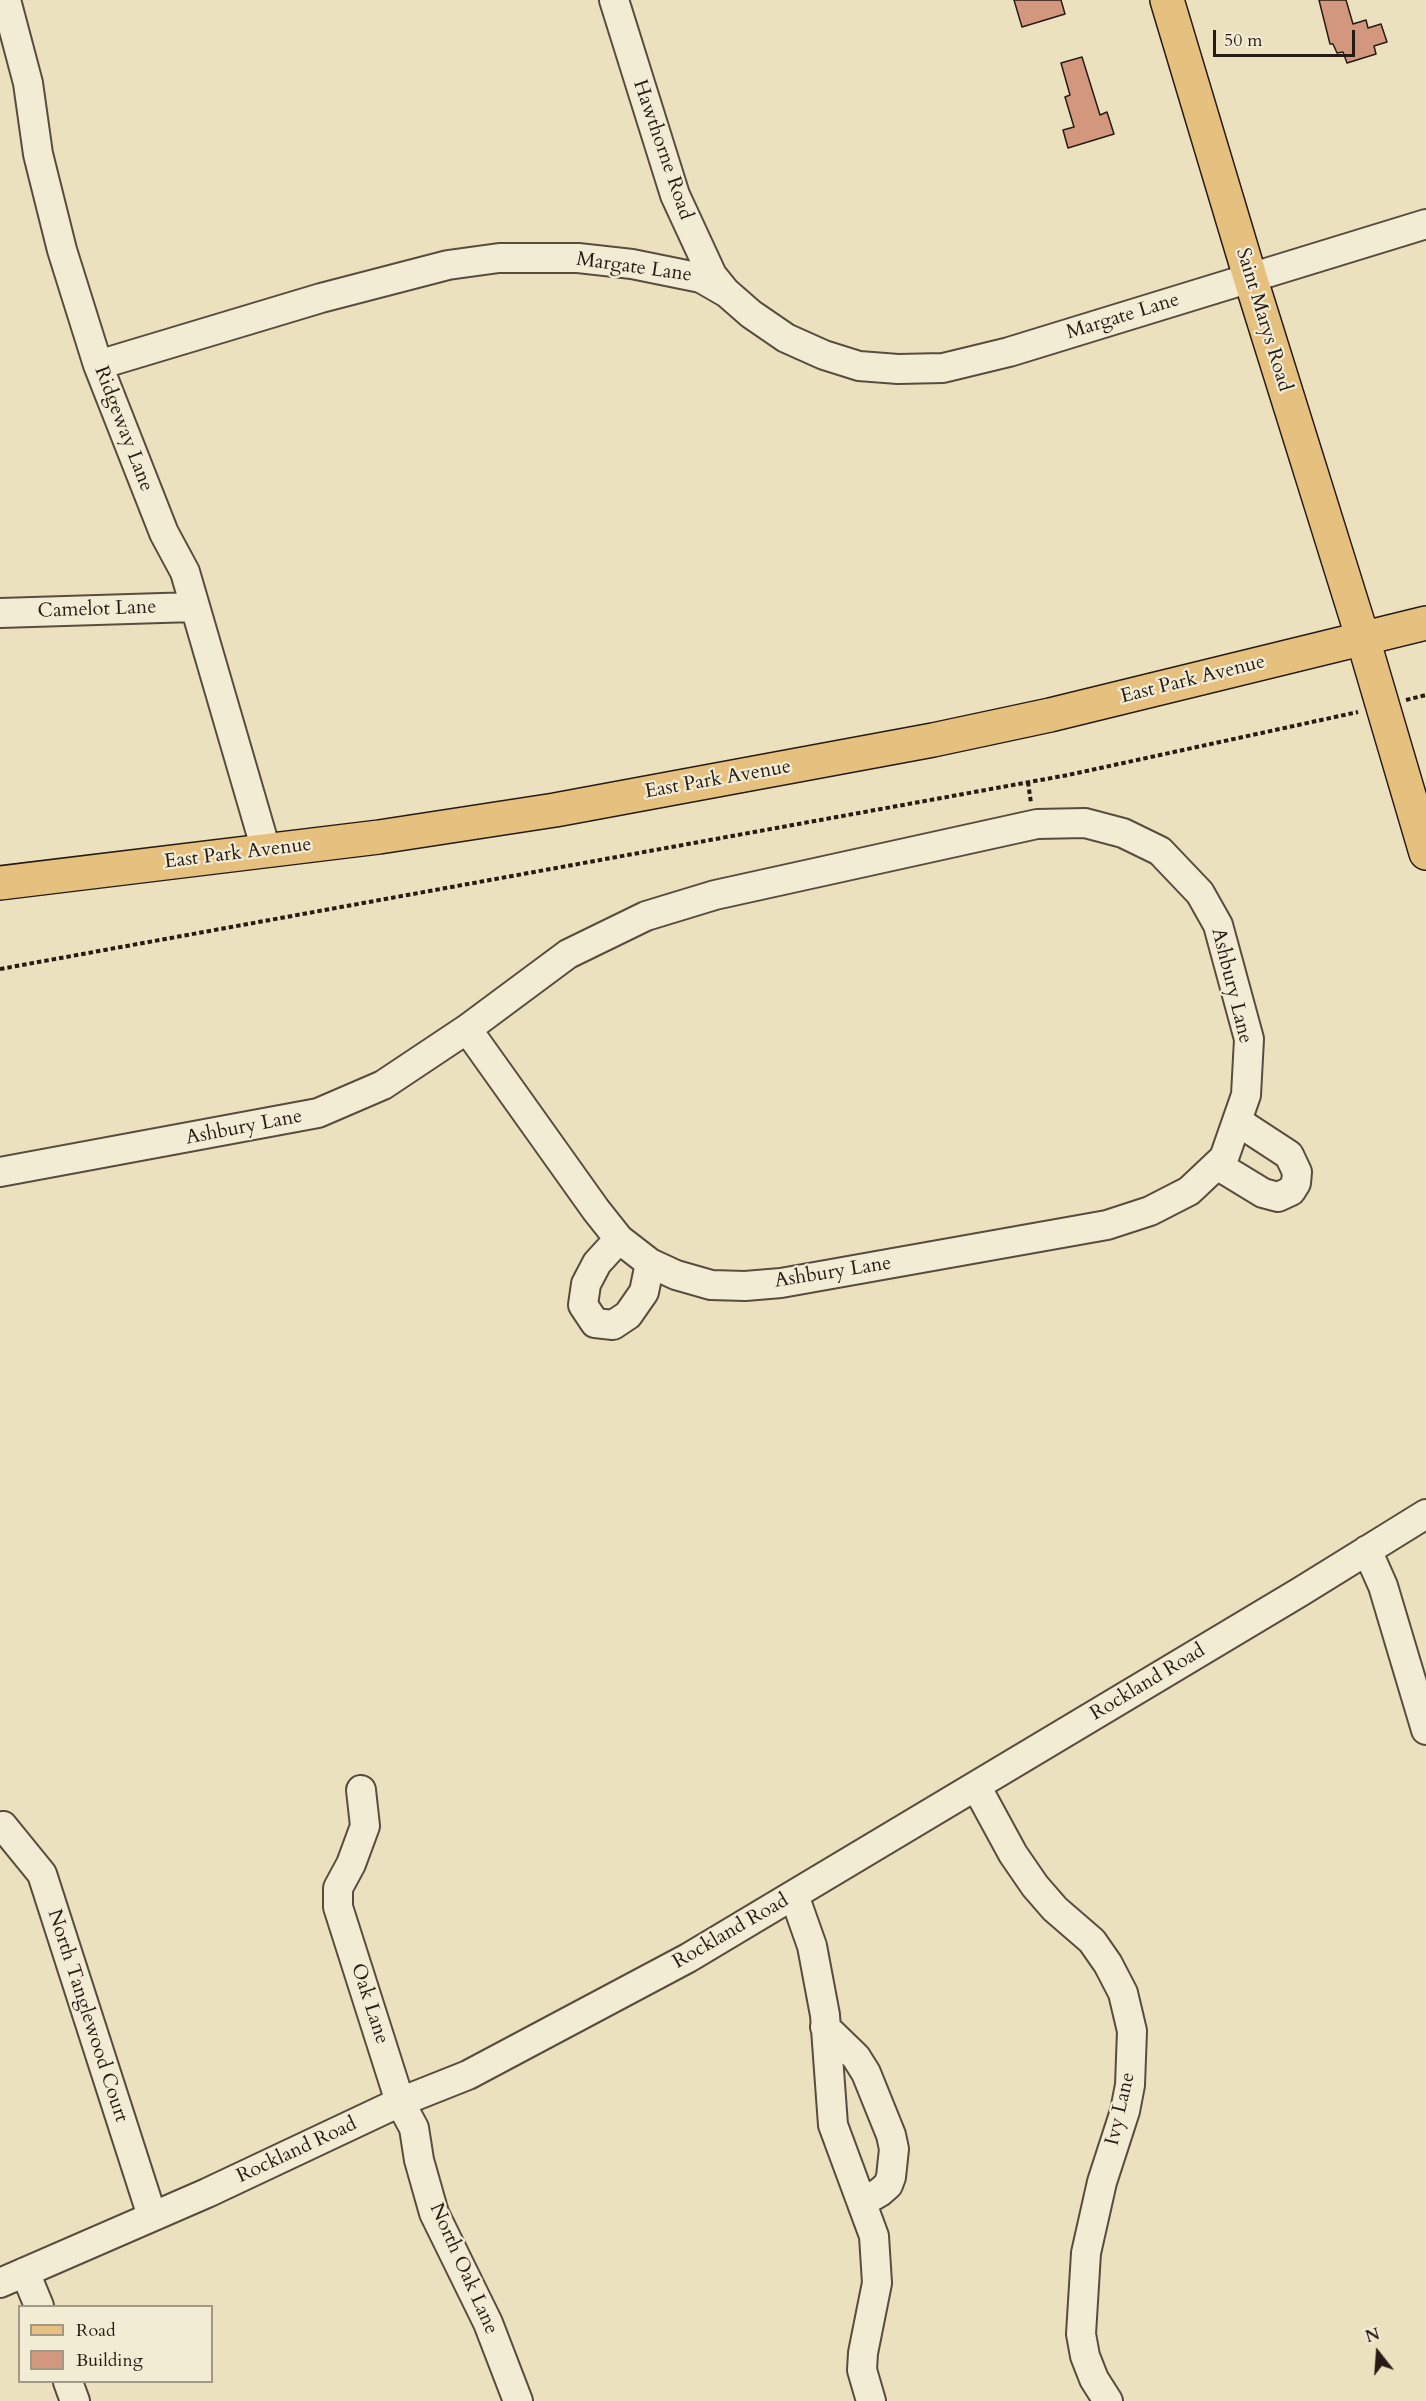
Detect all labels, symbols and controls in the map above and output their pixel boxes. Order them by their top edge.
scale bar [1216,18,1358,56]
text: 50 m [1224,28,1263,53]
street label: Hawthorne Road [627,77,697,223]
street label: Saint Marys Road [1230,245,1296,395]
street label: Margate Lane [575,248,693,288]
street label: Margate Lane [1064,288,1182,346]
street label: Ridgeway Lane [88,363,158,495]
street label: Camelot Lane [37,596,157,624]
street label: East Park Avenue [1118,650,1268,710]
street label: East Park Avenue [643,755,793,805]
street label: East Park Avenue [163,833,313,875]
street label: Ashbury Lane [1205,926,1257,1046]
street label: Ashbury Lane [184,1105,304,1151]
street label: Ashbury Lane [773,1252,893,1294]
street label: Rockland Road [1086,1639,1210,1727]
street label: Rockland Road [669,1889,793,1975]
street label: North Tanglewood Court [41,1907,133,2125]
street label: Oak Lane [345,1961,393,2047]
street label: Ivy Lane [1101,2070,1141,2148]
street label: Rockland Road [233,2113,361,2189]
street label: North Oak Lane [423,2200,503,2338]
legend [18,2305,213,2383]
text: Road [76,2318,116,2343]
north arrow [1348,2323,1408,2383]
text: N [1363,2323,1383,2348]
text: Building [76,2348,143,2373]

